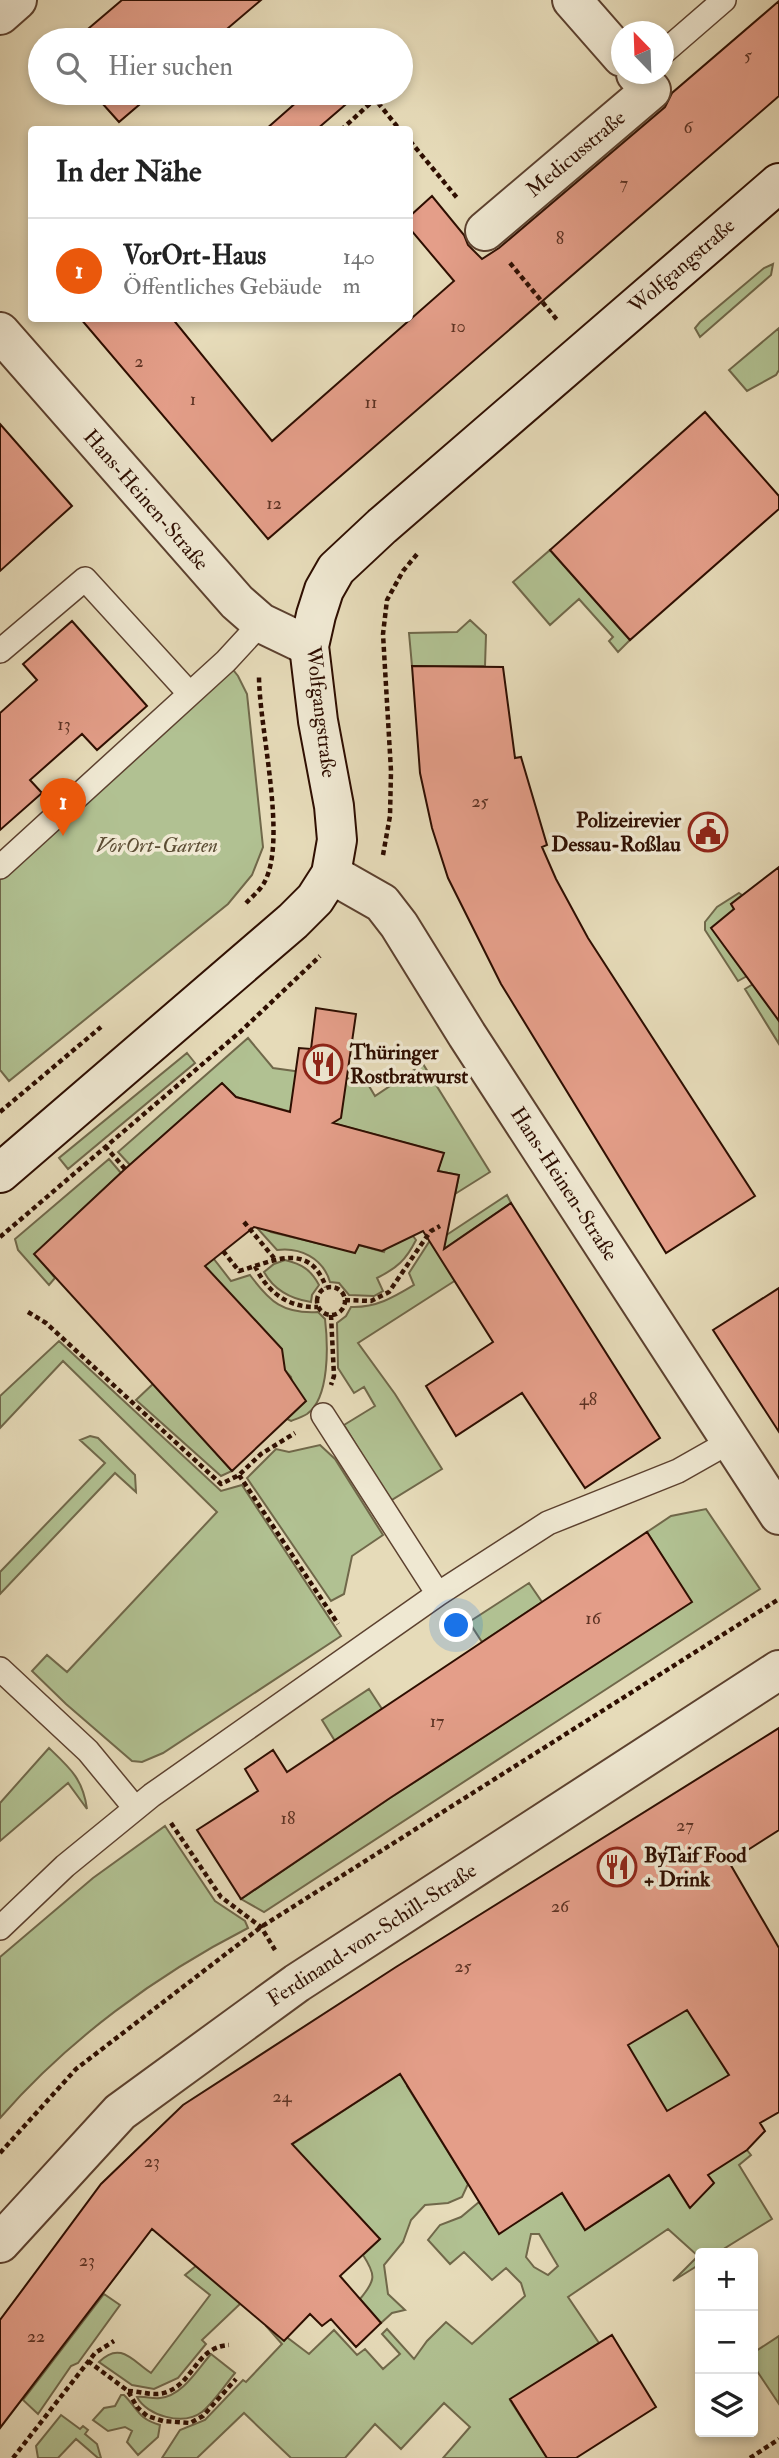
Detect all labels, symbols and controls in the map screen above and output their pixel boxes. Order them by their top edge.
north arrow [611,21,674,84]
search box [28,28,413,105]
house number: 5 [744,44,752,67]
icon: search [52,48,90,86]
text: Hier suchen [108,51,233,83]
street label: Medicusstraße [521,104,631,203]
house number: 6 [683,116,693,139]
text: In der Nähe [56,153,201,190]
house number: 7 [620,172,628,195]
street label: Wolfgangstraße [622,212,741,320]
house number: 8 [556,227,564,250]
text: VorOrt-Haus [123,240,266,272]
text: 140 m [343,242,375,300]
text: 1 [75,256,83,285]
text: Öffentliches Gebäude [123,272,322,301]
house number: 10 [450,315,466,338]
house number: 2 [134,350,144,373]
house number: 1 [190,388,196,411]
house number: 11 [365,391,377,414]
street label: Hans-Heinen-Straße [77,424,215,576]
house number: 12 [266,492,282,515]
street label: Wolfgangstraße [299,644,342,780]
house number: 13 [57,713,71,736]
pin: 1 [40,778,86,836]
house number: 25 [472,790,489,813]
place label: Polizeirevier Dessau-Roßlau [551,807,682,858]
public building icon: Polizeirevier Dessau-Roßlau [687,811,729,853]
park label: VorOrt-Garten [96,832,218,859]
place label: Thüringer Rostbratwurst [349,1039,468,1090]
restaurant icon: Thüringer Rostbratwurst [302,1043,344,1085]
street label: Hans-Heinen-Straße [504,1102,624,1266]
house number: 48 [579,1388,597,1411]
house number: 16 [585,1607,602,1630]
your location [439,1608,473,1642]
house number: 17 [430,1710,444,1733]
house number: 18 [281,1807,295,1830]
house number: 27 [676,1814,694,1837]
place label: ByTaif Food + Drink [644,1842,747,1893]
restaurant icon: ByTaif Food + Drink [596,1846,638,1888]
street label: Ferdinand-von-Schill-Straße [262,1857,482,2013]
house number: 26 [551,1895,570,1918]
house number: 25 [455,1955,472,1978]
house number: 24 [273,2085,293,2108]
house number: 23 [144,2150,160,2173]
map controls [695,2248,758,2437]
button: + [695,2248,758,2311]
house number: 23 [79,2249,95,2272]
button: − [695,2311,758,2374]
house number: 22 [27,2325,45,2348]
button: layers [695,2374,758,2437]

